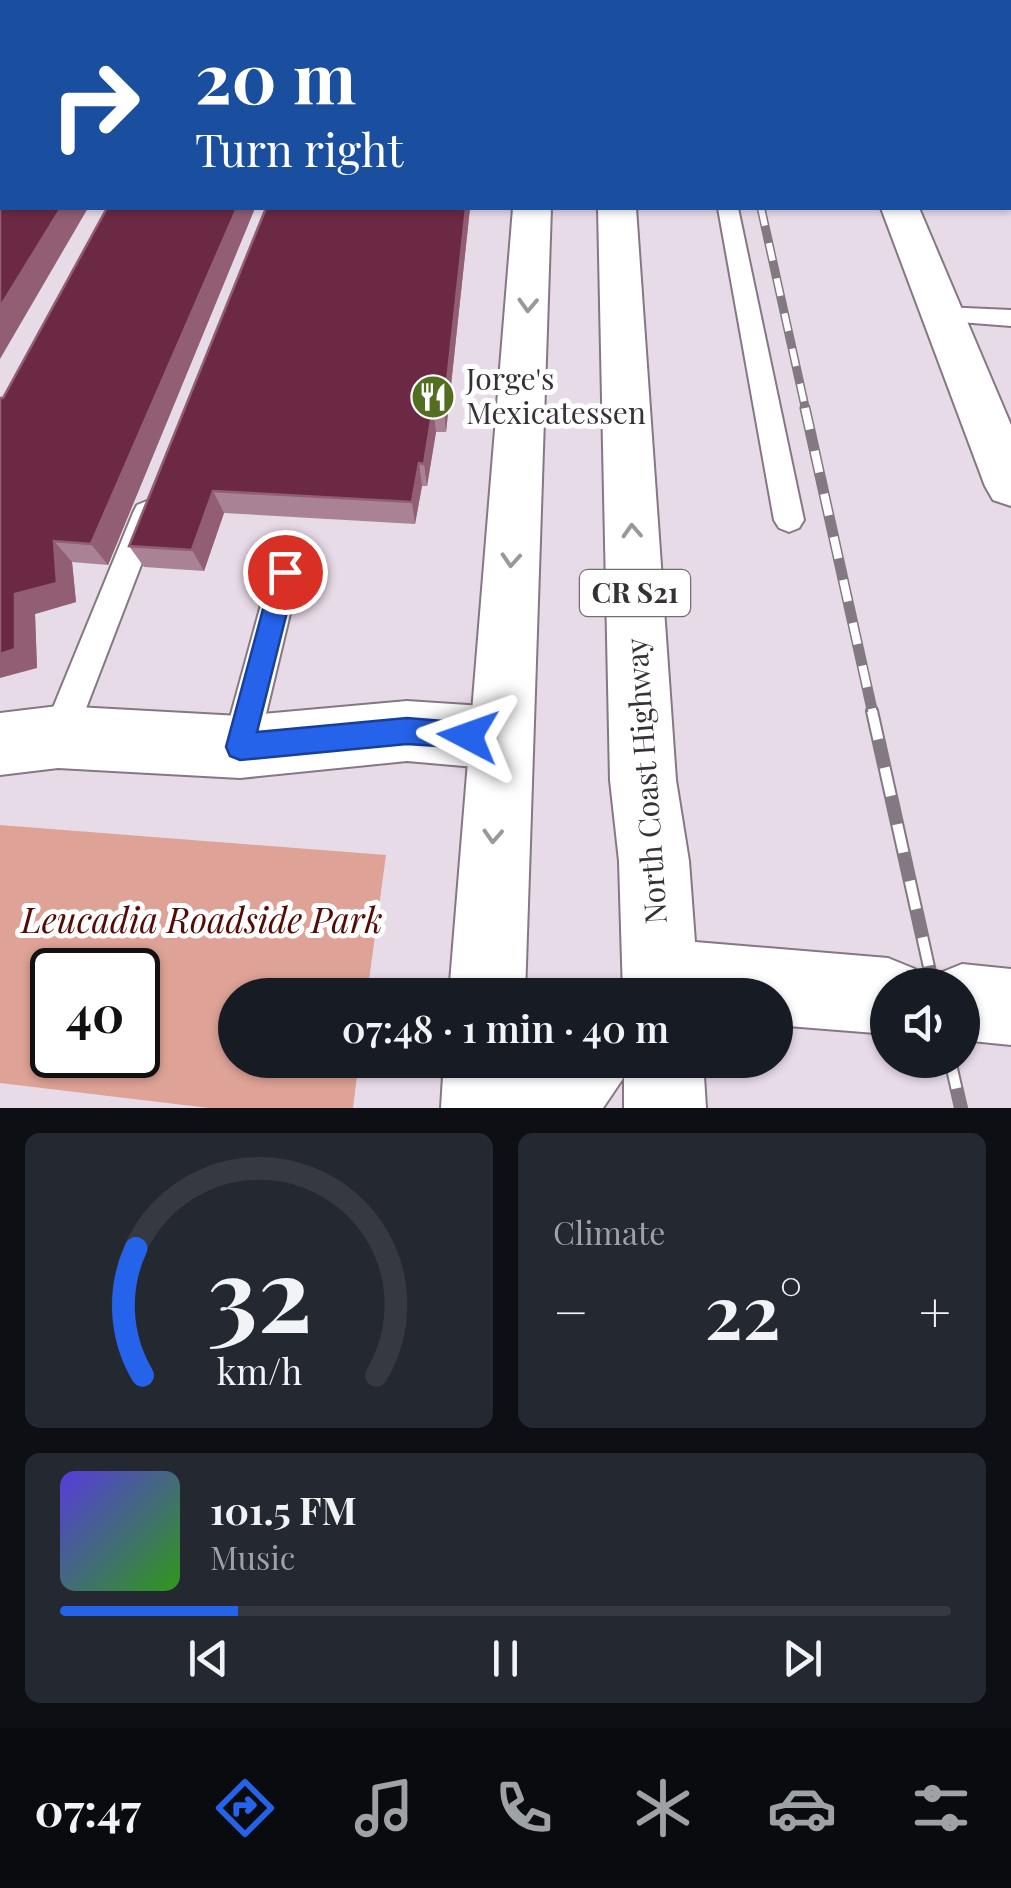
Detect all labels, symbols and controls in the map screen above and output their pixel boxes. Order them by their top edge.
text: 20 m [195,28,356,122]
icon: right [30,40,160,170]
text: Turn right [195,118,403,178]
one-way arrow [518,297,539,313]
place label: Jorge's Mexicatessen [465,358,646,432]
restaurant icon: Jorge's Mexicatessen [410,374,456,420]
one-way arrow [622,523,643,539]
pin [243,530,328,615]
icon: arrive [258,545,313,600]
one-way arrow [501,553,522,569]
road number: CR S21 [580,570,690,616]
street label: North Coast Highway [615,637,675,926]
position arrow [416,684,520,788]
one-way arrow [483,828,504,844]
park label: Leucadia Roadside Park [19,895,383,942]
speed limit sign: 40 [30,948,160,1078]
map controls [870,968,980,1078]
button: sound [870,968,980,1078]
text: 07:48 · 1 min · 40 m [342,1002,669,1053]
text: Climate [553,1210,665,1253]
text: 32 [206,1220,312,1359]
text: 22° [704,1259,803,1359]
text: − [553,1273,589,1347]
text: + [919,1273,951,1347]
text: km/h [216,1346,302,1394]
text: 101.5 FM [210,1484,357,1535]
text: Music [210,1535,295,1578]
icon: previous [181,1631,236,1686]
icon: pause [478,1631,533,1686]
icon: next [775,1631,830,1686]
icon: directions [210,1773,280,1843]
icon: music [349,1773,419,1843]
icon: phone [489,1773,559,1843]
icon: climate [628,1773,698,1843]
icon: car [767,1773,837,1843]
icon: filters [906,1773,976,1843]
text: 07:47 [35,1778,141,1838]

